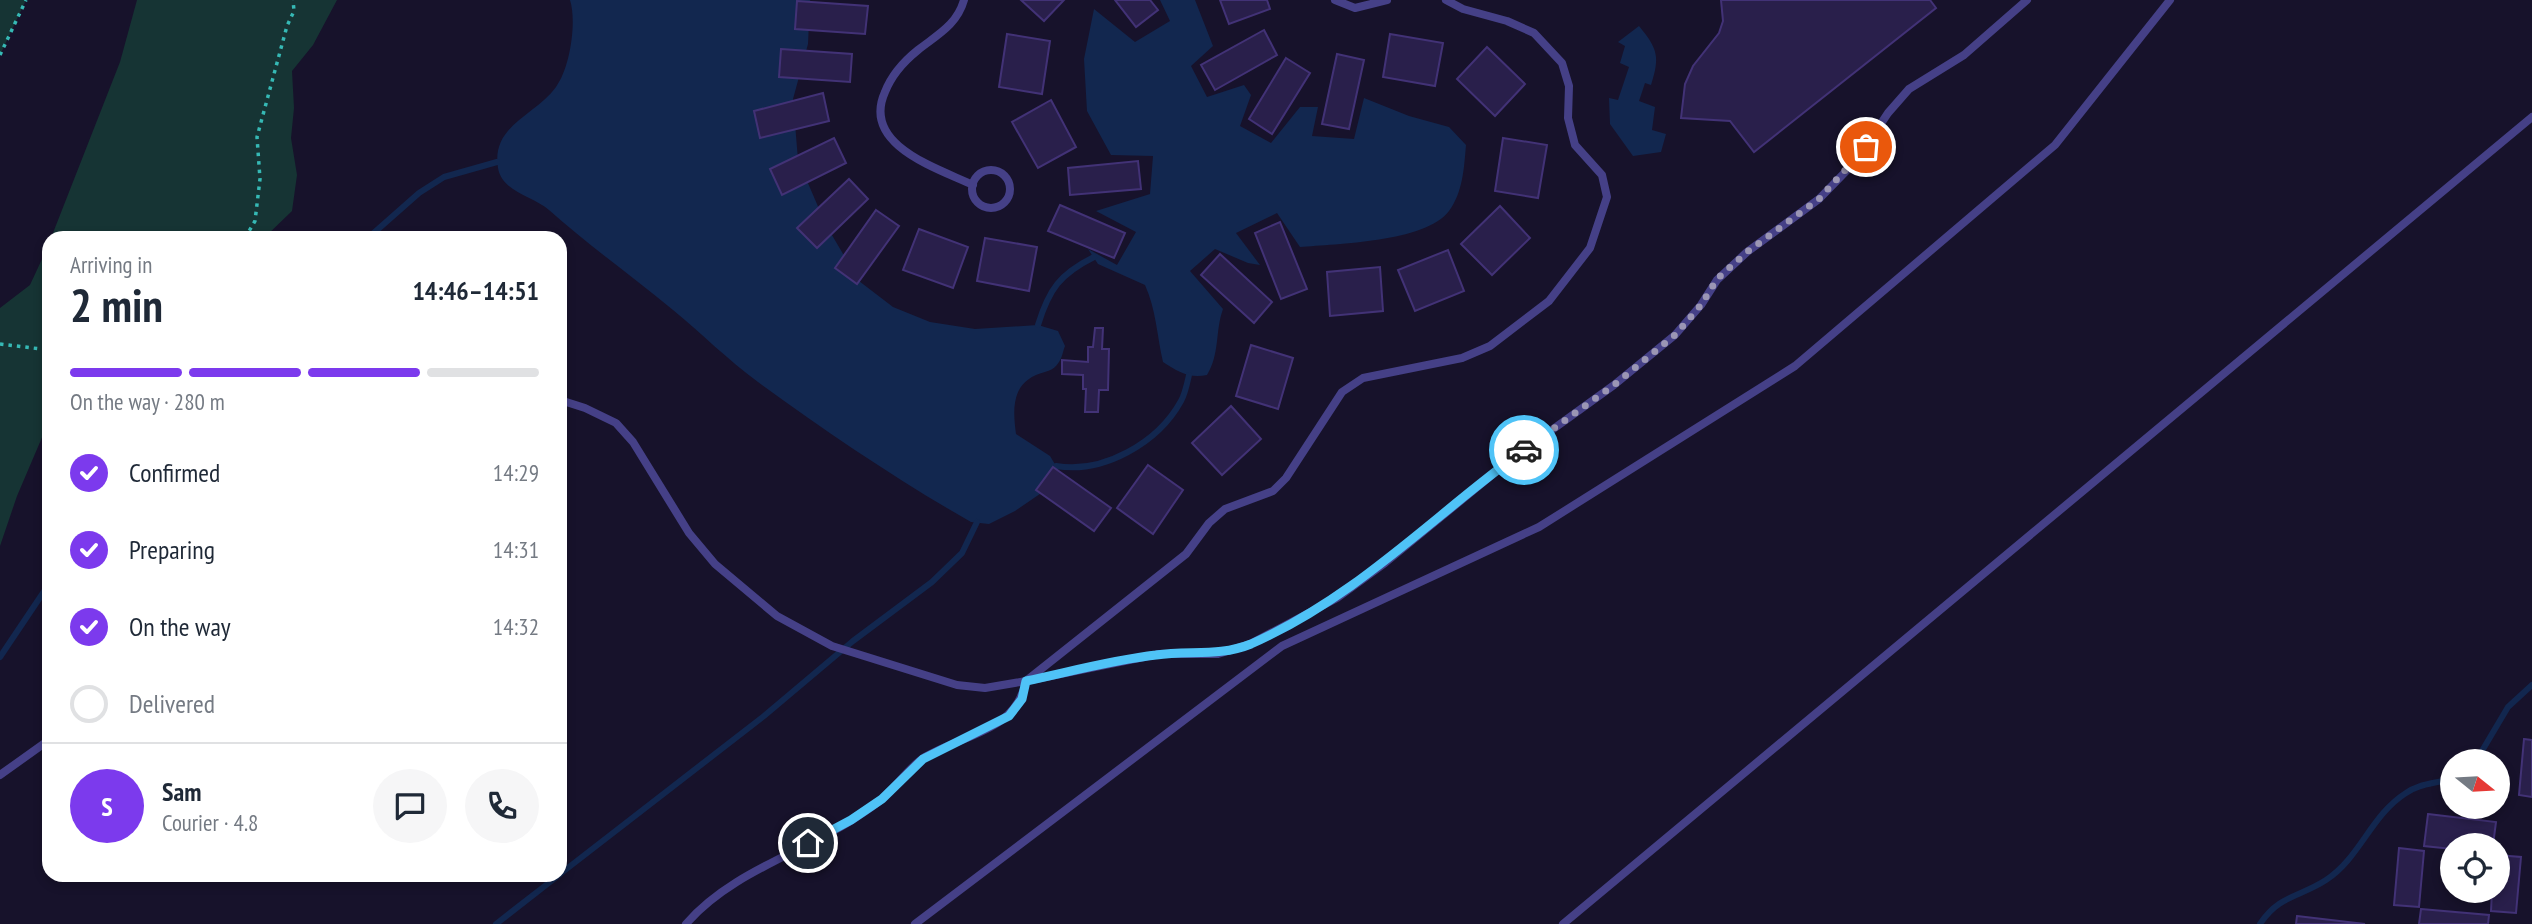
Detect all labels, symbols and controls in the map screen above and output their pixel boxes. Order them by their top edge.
pin [1836,117,1896,177]
icon: bag [1847,128,1885,166]
text: Arriving in [70,250,152,279]
text: 14:46–14:51 [412,274,539,307]
text: 2 min [70,275,163,335]
text: On the way · 280 m [70,387,225,416]
courier [1489,415,1559,485]
icon: car [1505,431,1543,469]
icon: check [70,454,108,492]
text: Confirmed [129,456,220,489]
text: 14:29 [493,458,539,487]
icon: check [70,531,108,569]
text: Preparing [129,533,215,566]
text: 14:31 [493,535,539,564]
icon: check [70,608,108,646]
text: On the way [129,610,231,643]
text: 14:32 [493,612,539,641]
text: Delivered [129,687,215,720]
north arrow [2440,749,2510,819]
map controls [2440,749,2510,903]
button: chat [373,769,447,843]
button: phone [465,769,539,843]
text: Sam [162,775,201,808]
text: S [101,790,113,823]
text: Courier · 4.8 [162,808,258,837]
pin [778,813,838,873]
icon: home [789,824,827,862]
button: locate [2440,833,2510,903]

